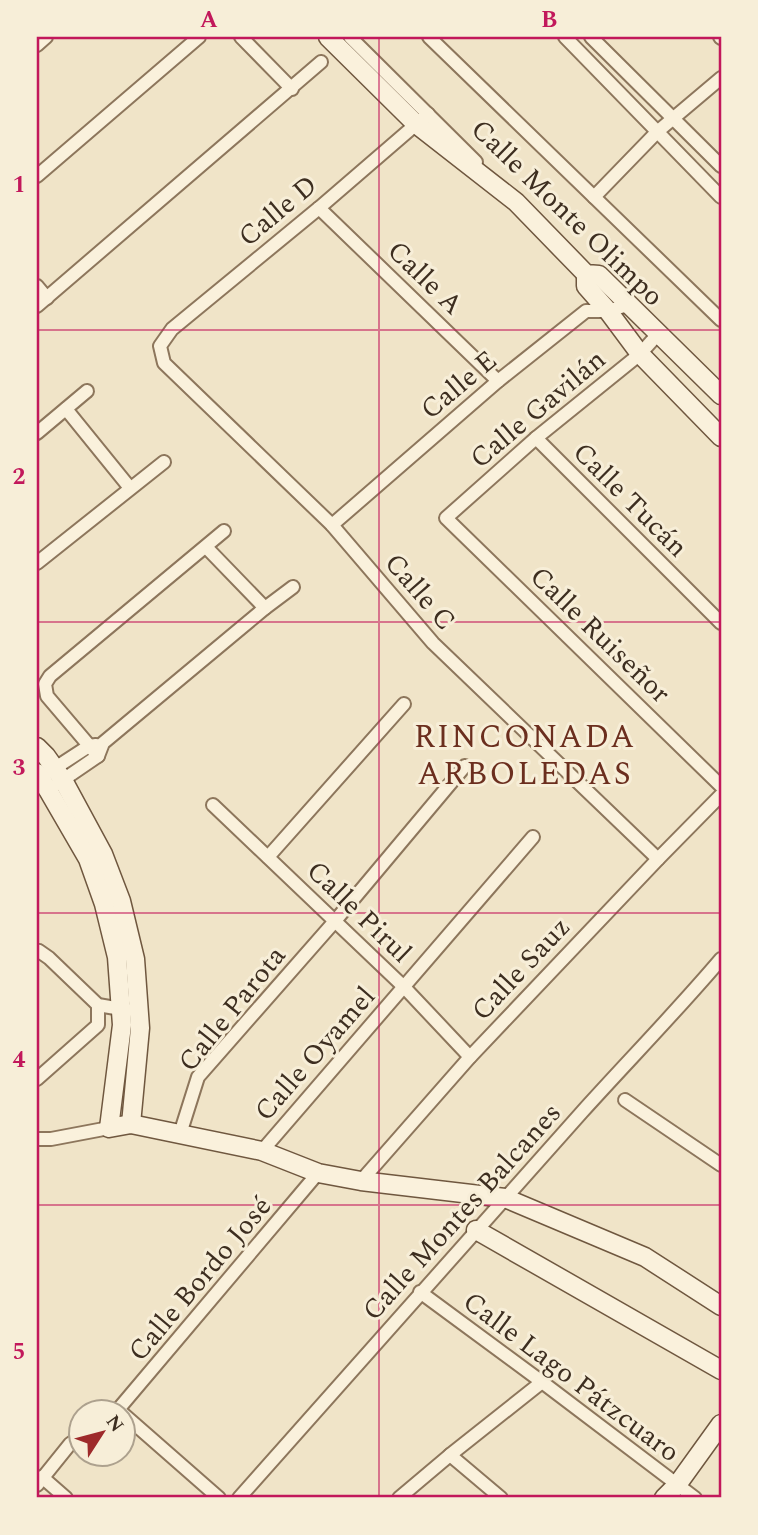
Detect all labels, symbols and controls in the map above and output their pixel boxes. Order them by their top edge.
text: A [200,3,218,38]
text: B [541,3,557,38]
street label: Calle Monte Olimpo [461,109,673,317]
street label: Calle D [229,165,327,257]
text: 1 [13,168,25,203]
street label: Calle A [377,231,473,325]
street label: Calle Gavilán [460,339,616,479]
street label: Calle E [411,340,507,430]
street label: Calle Tucán [562,432,698,568]
text: 2 [13,460,26,495]
street label: Calle C [374,543,466,641]
street label: Calle Ruiseñor [520,556,680,714]
district label: RINCONADA ARBOLEDAS [414,713,636,799]
text: 3 [13,751,26,786]
street label: Calle Pirul [296,851,422,974]
street label: Calle Sauz [461,907,581,1031]
street label: Calle Parota [168,936,297,1081]
street label: Calle Oyamel [244,977,386,1131]
text: 4 [13,1043,26,1078]
street label: Calle Montes Balcanes [352,1093,572,1331]
street label: Calle Bordo José [118,1187,282,1371]
street label: Calle Lago Pátzcuaro [453,1281,689,1473]
text: 5 [13,1335,25,1370]
north arrow [66,1398,136,1468]
text: N [98,1409,131,1439]

